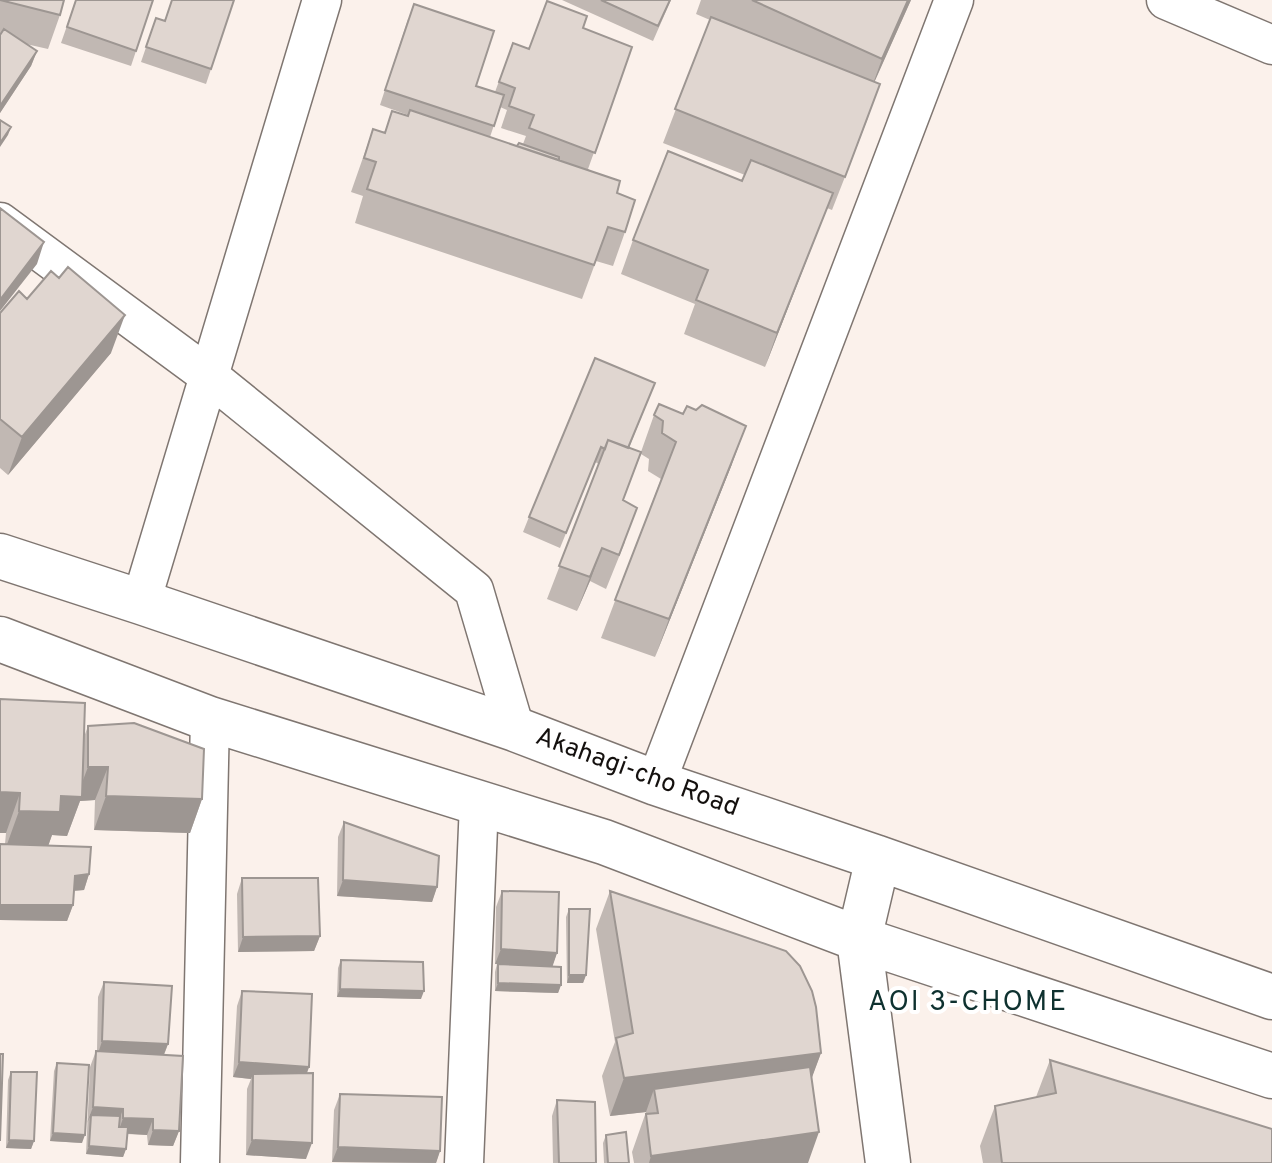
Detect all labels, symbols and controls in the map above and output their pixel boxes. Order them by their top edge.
street label: Akahagi-cho Road [531,721,743,825]
district label: AOI 3-CHOME [868,985,1068,1021]

